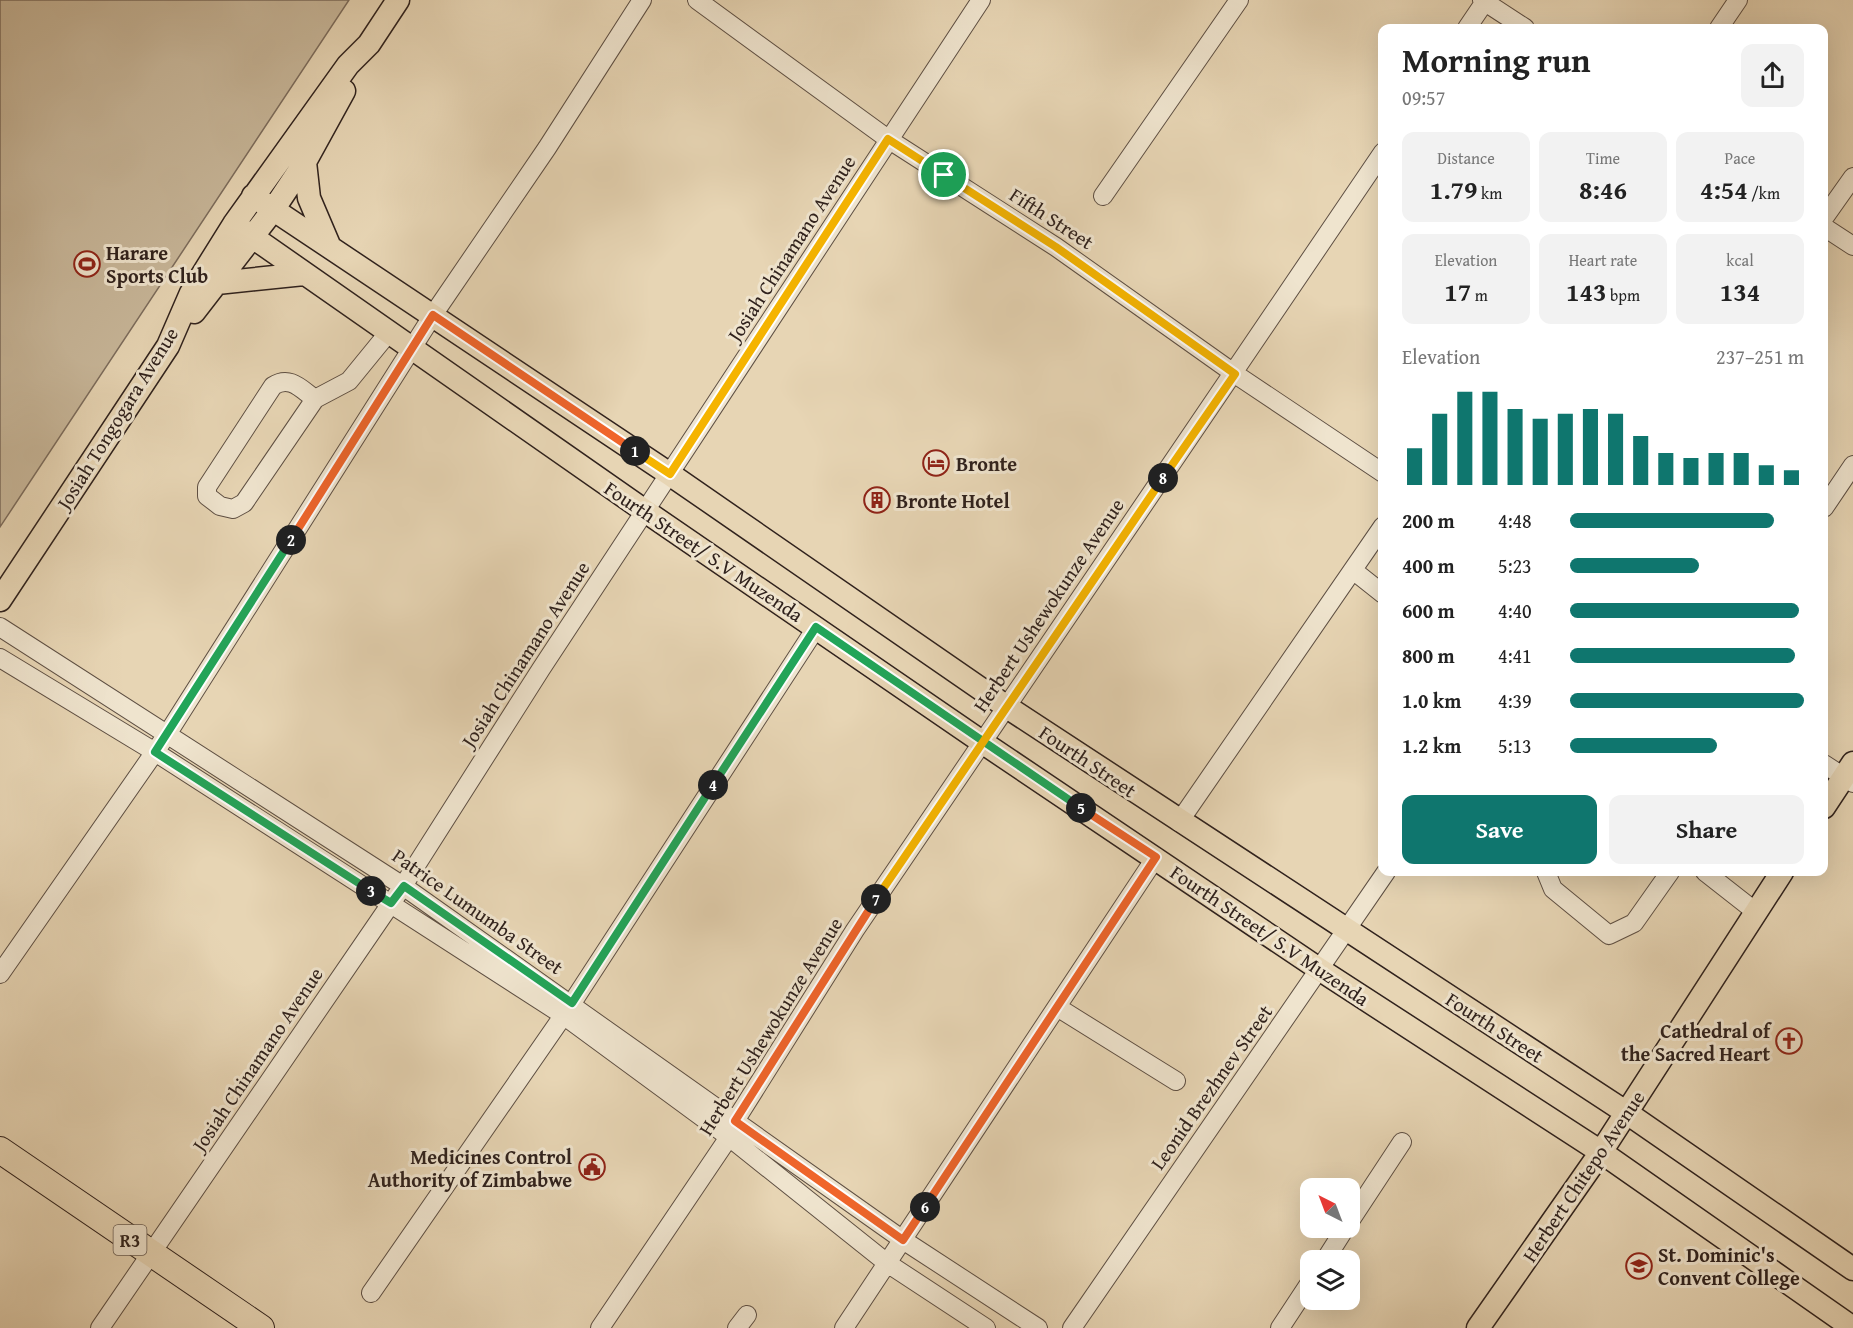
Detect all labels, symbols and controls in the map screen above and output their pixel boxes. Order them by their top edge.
text: Morning run [1402,36,1591,84]
button: share [1741,44,1804,107]
text: 09:57 [1402,83,1445,112]
text: Distance [1437,146,1495,170]
text: Time [1586,146,1620,170]
text: Pace [1725,146,1755,170]
street label: Josiah Chinamano Avenue [718,149,862,349]
pin [918,149,969,200]
icon: arrive [927,158,960,191]
text: 1.79 [1430,170,1478,209]
text: 8:46 [1579,170,1627,209]
text: 4:54 [1700,170,1748,209]
street label: Fifth Street [1004,180,1100,256]
text: km [1478,181,1502,205]
text: /km [1748,181,1780,205]
place label: Harare Sports Club [106,238,208,290]
text: Elevation [1435,248,1497,272]
text: Heart rate [1569,248,1637,272]
text: kcal [1726,248,1754,272]
sports icon: Harare Sports Club [72,249,102,279]
text: 17 [1444,272,1471,311]
text: 143 [1566,272,1606,311]
text: 134 [1720,272,1760,311]
text: m [1471,283,1488,307]
text: bpm [1606,283,1640,307]
street label: Josiah Tongogara Avenue [47,321,185,517]
text: Elevation [1402,342,1480,371]
text: 237–251 m [1716,342,1804,371]
pin: 1 [620,436,650,466]
text: 1 [631,439,639,463]
hotel icon: Bronte [921,448,951,478]
place label: Bronte [956,449,1017,478]
pin: 8 [1148,463,1178,493]
text: 8 [1159,466,1167,490]
street label: Fourth Street/ S.V Muzenda [599,473,810,629]
building icon: Bronte Hotel [862,485,892,515]
place label: Bronte Hotel [896,486,1010,515]
street label: Herbert Ushewokunze Avenue [965,492,1131,718]
text: 200 m [1402,506,1455,535]
text: 4:48 [1498,506,1532,535]
pin: 2 [276,525,306,555]
text: 2 [287,528,295,552]
text: 400 m [1402,551,1455,580]
text: 5:23 [1498,551,1532,580]
street label: Josiah Chinamano Avenue [452,555,596,755]
text: 600 m [1402,596,1455,625]
text: 4:40 [1498,596,1532,625]
text: 800 m [1402,641,1455,670]
text: 4:41 [1498,641,1532,670]
text: 1.0 km [1402,686,1461,715]
text: 4:39 [1498,686,1532,715]
street label: Fourth Street [1034,718,1142,804]
text: 1.2 km [1402,731,1461,760]
text: 5:13 [1498,731,1532,760]
pin: 4 [698,770,728,800]
text: 4 [709,773,717,797]
pin: 5 [1066,793,1096,823]
button: Save [1402,795,1597,864]
button: Share [1609,795,1804,864]
text: 5 [1077,796,1085,820]
street label: Patrice Lumumba Street [387,841,569,981]
street label: Fourth Street/ S.V Muzenda [1165,857,1376,1013]
pin: 3 [356,876,386,906]
text: 3 [367,879,375,903]
pin: 7 [861,884,891,914]
text: 7 [872,887,880,911]
street label: Herbert Ushewokunze Avenue [691,911,849,1141]
street label: Josiah Chinamano Avenue [183,961,330,1159]
street label: Fourth Street [1440,984,1550,1070]
street label: Leonid Brezhnev Street [1143,999,1279,1175]
place label: Cathedral of the Sacred Heart [1621,1016,1772,1068]
church icon: Cathedral of the Sacred Heart [1774,1026,1804,1056]
street label: Herbert Chitepo Avenue [1515,1084,1651,1268]
place label: Medicines Control Authority of Zimbabwe [368,1142,572,1194]
public building icon: Medicines Control Authority of Zimbabwe [577,1152,607,1182]
north arrow [1300,1178,1360,1238]
map controls [1300,1178,1360,1310]
pin: 6 [910,1192,940,1222]
text: 6 [921,1195,929,1219]
road number: R3 [114,1225,146,1255]
place label: St. Dominic's Convent College [1658,1240,1800,1292]
button: layers [1300,1250,1360,1310]
school or university icon: St. Dominic's Convent College [1624,1251,1654,1281]

